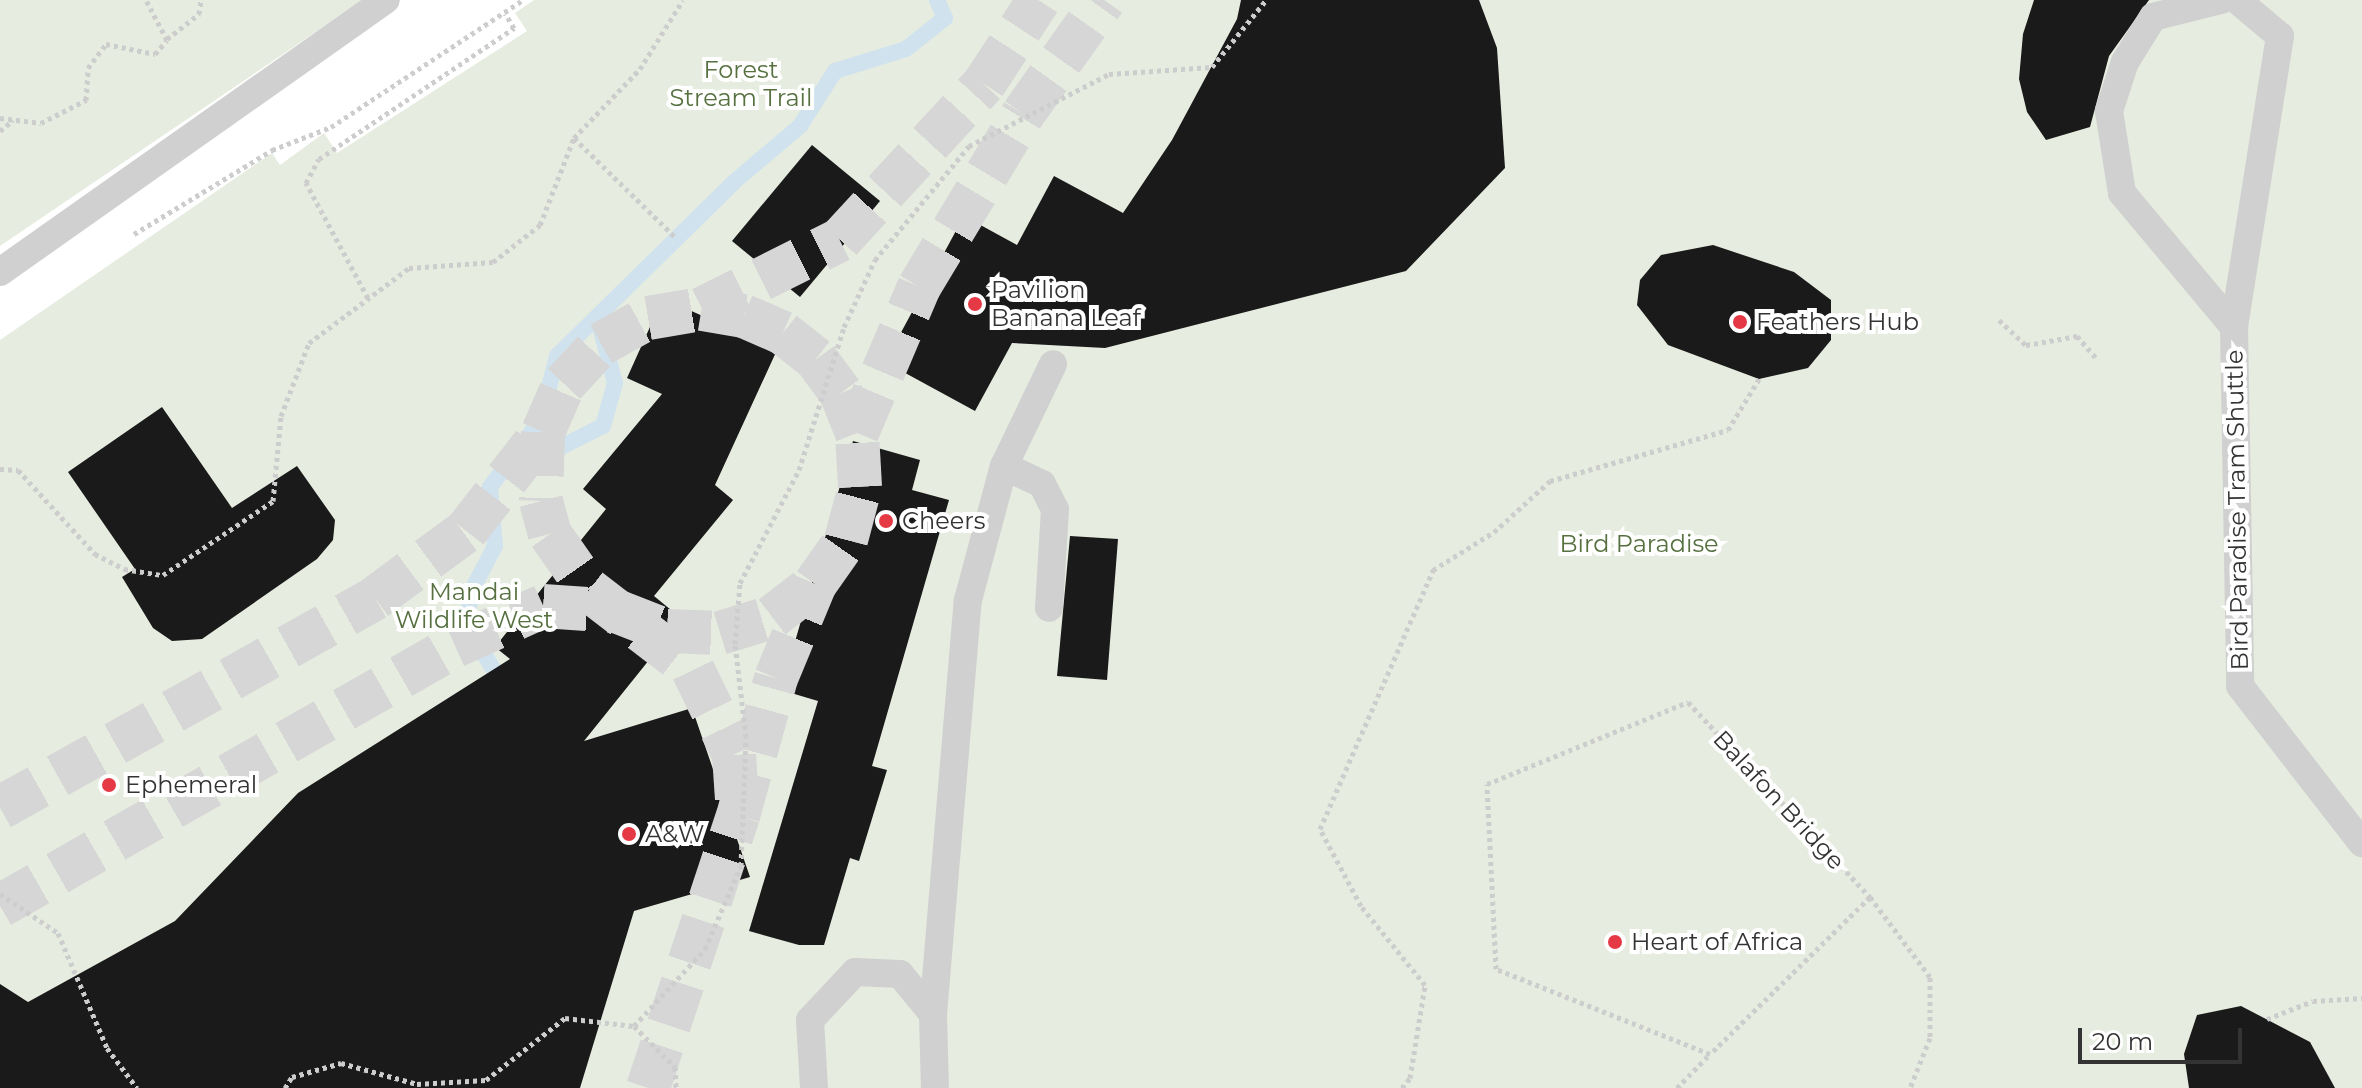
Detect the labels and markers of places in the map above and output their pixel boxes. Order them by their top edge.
place label: Pavilion Banana Leaf [991,276,1141,332]
marker: Pavilion Banana Leaf [966,295,984,313]
place label: Feathers Hub [1756,308,1919,336]
marker: Feathers Hub [1731,313,1749,331]
place label: Cheers [902,507,986,535]
marker: Cheers [877,512,895,530]
place label: Ephemeral [125,771,257,799]
marker: Ephemeral [100,776,118,794]
place label: A&W [645,820,704,848]
marker: A&W [620,825,638,843]
place label: Heart of Africa [1631,928,1803,956]
marker: Heart of Africa [1606,933,1624,951]

